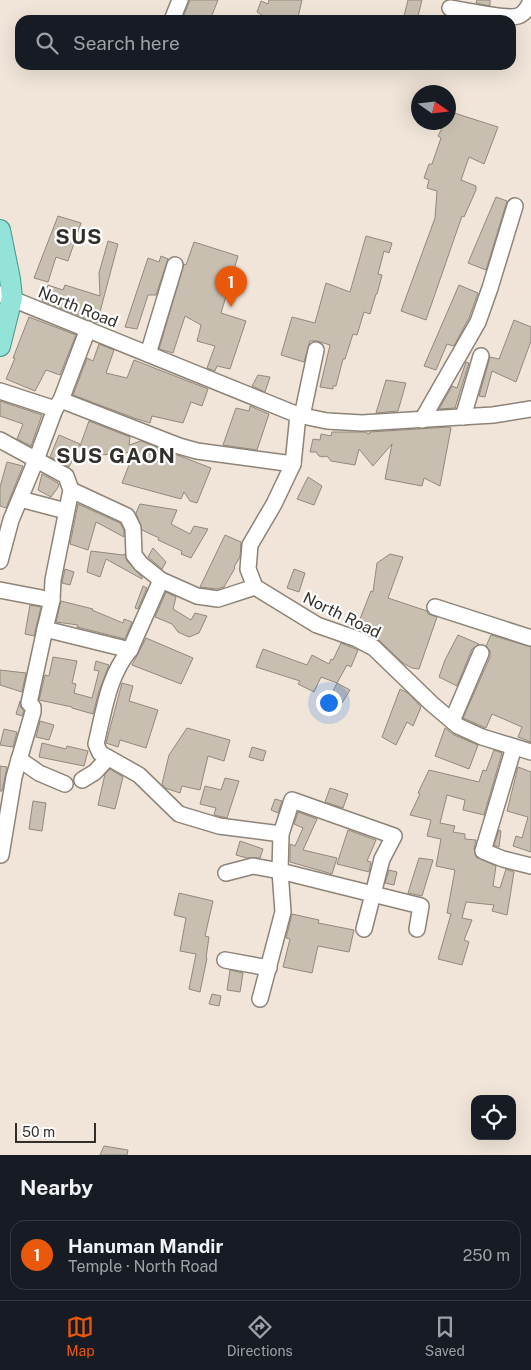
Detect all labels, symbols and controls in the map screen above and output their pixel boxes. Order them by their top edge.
search box [15,15,516,70]
icon: search [33,29,61,57]
text: Search here [73,32,180,54]
north arrow [411,85,456,130]
district label: SUS [55,224,103,249]
pin: 1 [215,266,247,307]
street label: North Road [35,282,121,332]
district label: SUS GAON [56,443,176,468]
street label: North Road [300,588,384,642]
your location [316,690,342,716]
map controls [471,1095,516,1140]
button: locate [471,1095,516,1140]
scale bar [15,1120,96,1143]
text: 50 m [22,1124,55,1140]
text: Nearby [20,1175,93,1200]
text: Hanuman Mandir [68,1235,223,1257]
text: 1 [34,1246,40,1265]
text: 250 m [463,1246,510,1265]
text: Temple · North Road [68,1257,218,1276]
tab: Map [66,1313,95,1359]
tab: Directions [227,1313,293,1359]
tab: Saved [425,1313,465,1359]

